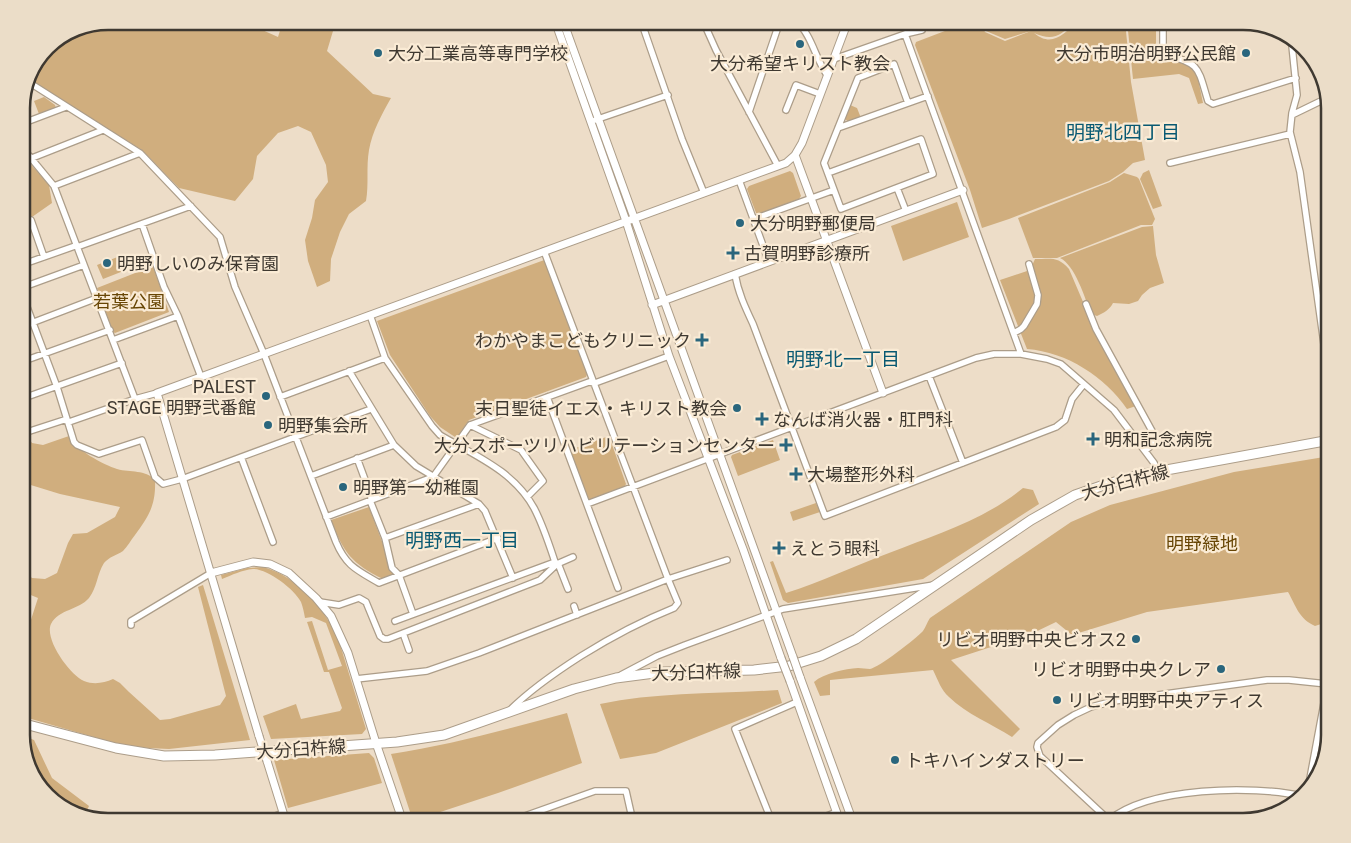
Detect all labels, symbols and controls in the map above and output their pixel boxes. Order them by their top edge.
marker: 大分希望キリスト教会 [794,38,806,50]
place label: 大分工業高等専門学校 [388,43,568,64]
place label: 大分市明治明野公民館 [1056,43,1236,64]
marker: 大分工業高等専門学校 [372,47,384,59]
marker: 大分市明治明野公民館 [1240,47,1252,59]
place label: 大分希望キリスト教会 [710,53,890,74]
district label: 明野北四丁目 [1066,121,1180,144]
place label: 大分明野郵便局 [750,213,876,234]
marker: 大分明野郵便局 [734,217,746,229]
place label: 古賀明野診療所 [744,243,870,264]
marker: 古賀明野診療所 [726,246,740,260]
place label: 明野しいのみ保育園 [117,253,279,274]
marker: 明野しいのみ保育園 [101,257,113,269]
park label: 若葉公園 [93,291,165,312]
place label: わかやまこどもクリニック [475,330,691,351]
marker: わかやまこどもクリニック [695,333,709,347]
district label: 明野北一丁目 [786,348,900,371]
place label: PALEST STAGE 明野弐番館 [107,376,256,418]
marker: PALEST STAGE 明野弐番館 [260,390,272,402]
place label: 末日聖徒イエス・キリスト教会 [475,398,727,419]
marker: 末日聖徒イエス・キリスト教会 [731,402,743,414]
place label: なんば消火器・肛門科 [773,409,953,430]
marker: なんば消火器・肛門科 [755,412,769,426]
place label: 明野集会所 [278,415,368,436]
marker: 明野集会所 [262,419,274,431]
place label: 明和記念病院 [1104,429,1212,450]
marker: 明和記念病院 [1086,432,1100,446]
place label: 大分スポーツリハビリテーションセンター [434,435,775,456]
marker: 大分スポーツリハビリテーションセンター [779,438,793,452]
street label: 大分臼杵線 [1079,460,1171,504]
place label: 大場整形外科 [807,464,915,485]
marker: 大場整形外科 [789,467,803,481]
place label: 明野第一幼稚園 [353,477,479,498]
marker: 明野第一幼稚園 [337,481,349,493]
district label: 明野西一丁目 [405,529,519,552]
park label: 明野緑地 [1166,533,1238,554]
place label: えとう眼科 [790,538,880,559]
marker: えとう眼科 [772,541,786,555]
place label: リビオ明野中央ビオス2 [936,629,1126,650]
marker: リビオ明野中央ビオス2 [1130,633,1142,645]
place label: リビオ明野中央クレア [1031,659,1211,680]
street label: 大分臼杵線 [651,660,741,684]
marker: リビオ明野中央クレア [1215,663,1227,675]
place label: リビオ明野中央アティス [1067,690,1264,711]
marker: リビオ明野中央アティス [1051,694,1063,706]
street label: 大分臼杵線 [255,735,347,763]
place label: トキハインダストリー [905,750,1085,771]
marker: トキハインダストリー [889,754,901,766]

